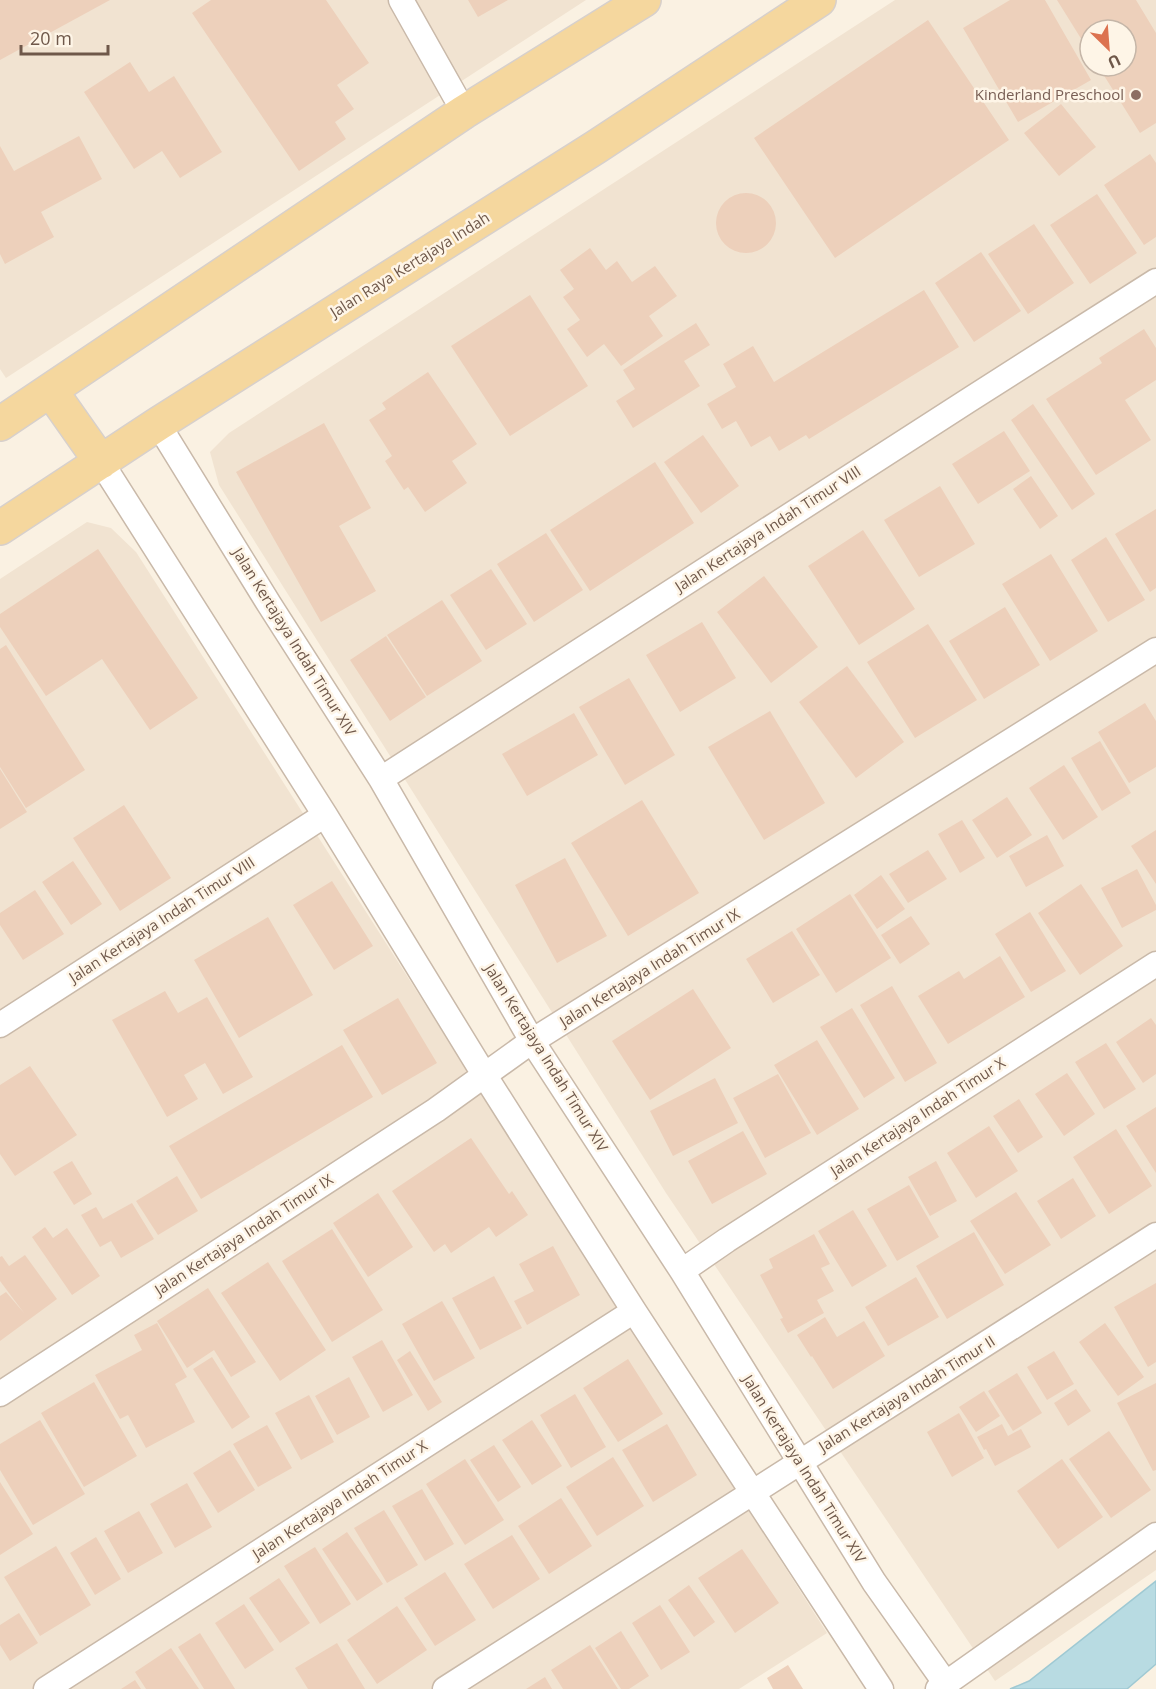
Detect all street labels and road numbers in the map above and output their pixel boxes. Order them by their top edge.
street label: Jalan Raya Kertajaya Indah [324,207,493,323]
street label: Jalan Kertajaya Indah Timur VIII [669,461,864,597]
street label: Jalan Kertajaya Indah Timur XIV [228,542,361,739]
street label: Jalan Kertajaya Indah Timur VIII [63,852,258,988]
street label: Jalan Kertajaya Indah Timur IX [554,903,744,1032]
street label: Jalan Kertajaya Indah Timur XIV [480,958,613,1155]
street label: Jalan Kertajaya Indah Timur X [824,1052,1009,1181]
street label: Jalan Kertajaya Indah Timur IX [149,1169,337,1301]
street label: Jalan Kertajaya Indah Timur II [813,1331,998,1457]
street label: Jalan Kertajaya Indah Timur XIV [738,1369,871,1566]
street label: Jalan Kertajaya Indah Timur X [246,1435,431,1564]

